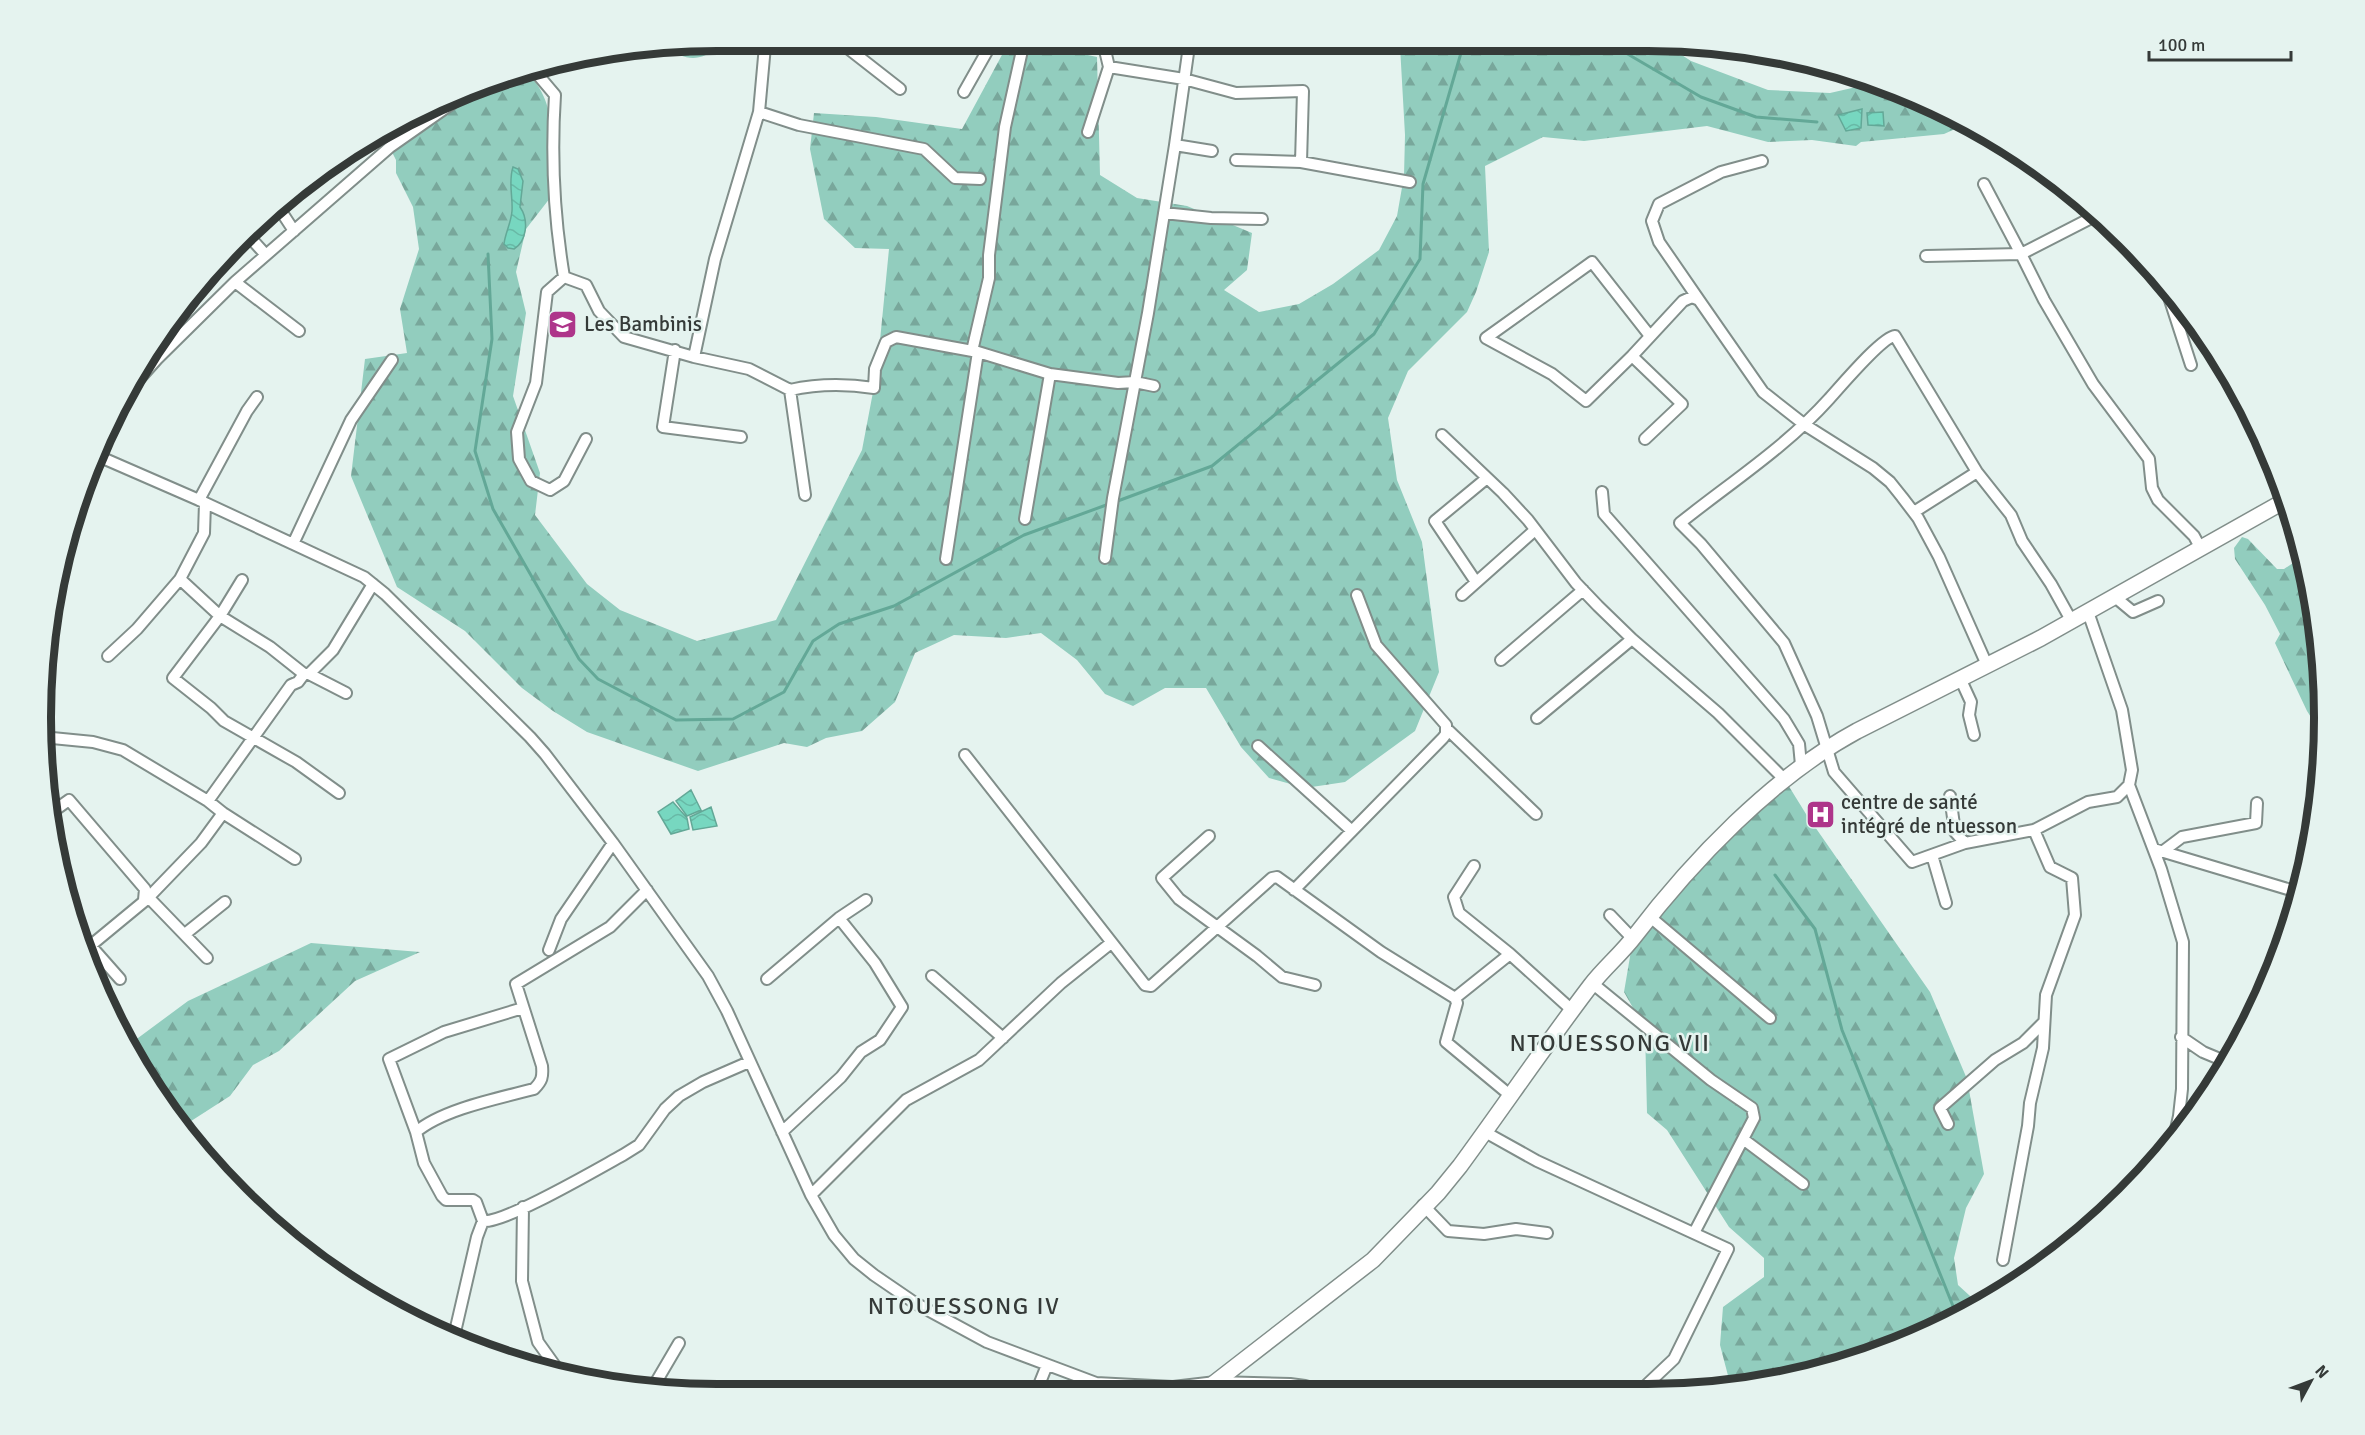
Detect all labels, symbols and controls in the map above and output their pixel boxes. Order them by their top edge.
scale bar [2149,24,2292,62]
text: 100 m [2158,34,2205,56]
school or university icon: Les Bambinis [547,308,579,340]
place label: Les Bambinis [584,311,702,337]
place label: centre de santé intégré de ntuesson [1841,789,2017,839]
hospital icon: centre de santé intégré de ntuesson [1804,798,1836,830]
district label: NTOUESSONG VII [1509,1028,1711,1058]
district label: NTOUESSONG IV [868,1291,1060,1321]
north arrow [2281,1351,2341,1411]
text: N [2310,1361,2333,1383]

